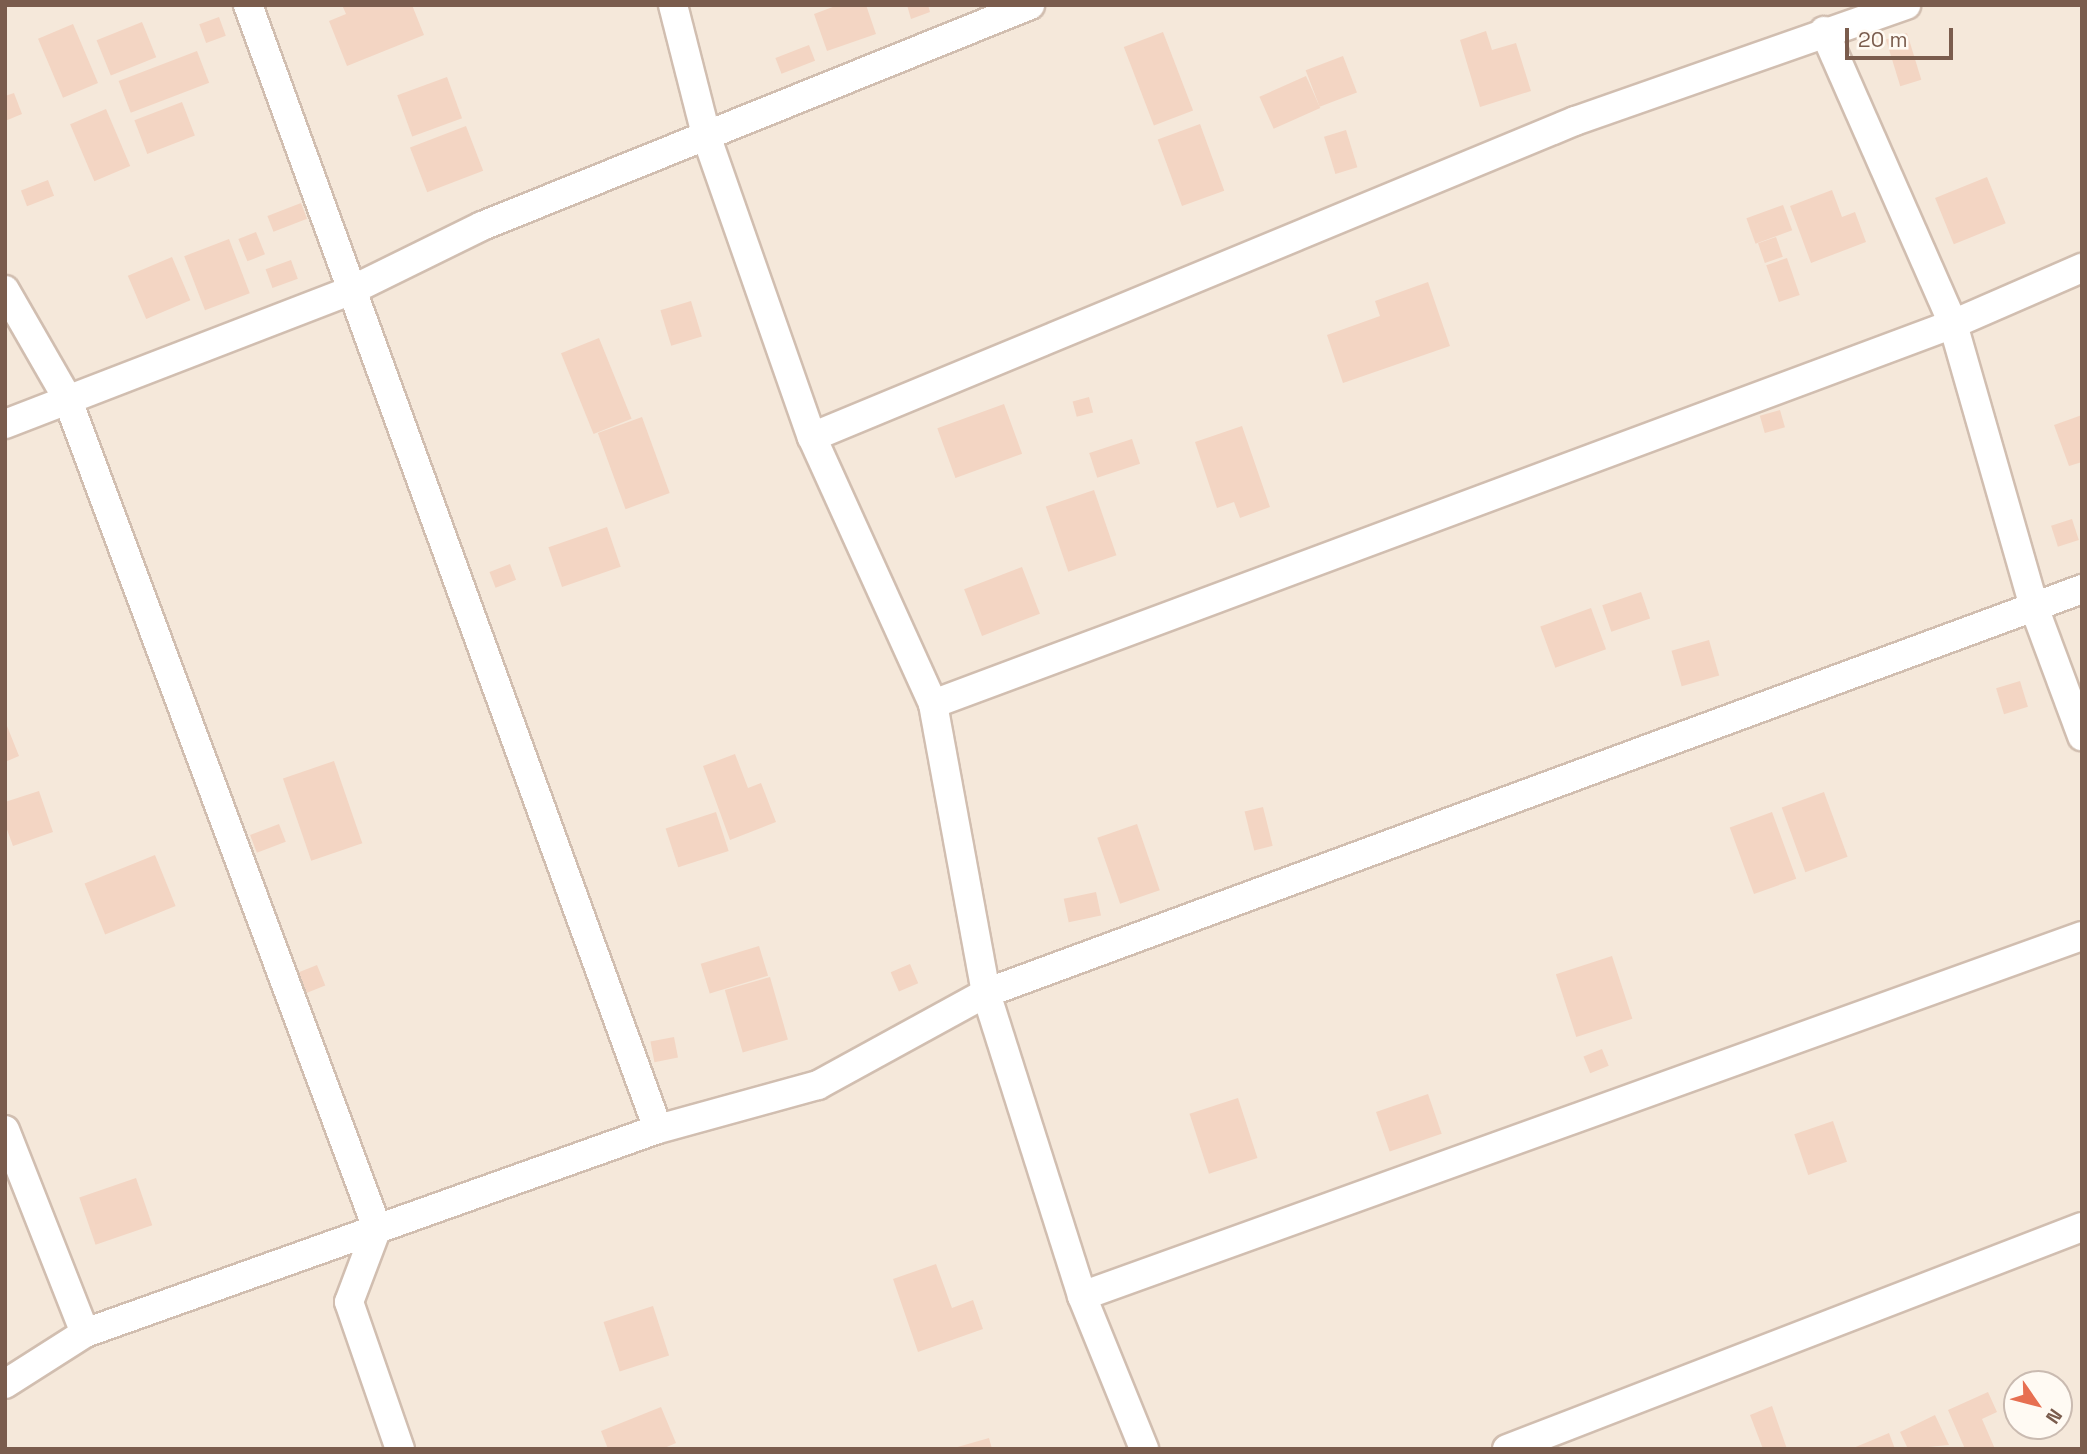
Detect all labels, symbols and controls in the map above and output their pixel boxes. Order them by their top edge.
scale bar [1849,14,1958,58]
text: 20 m [1858,26,1908,53]
north arrow [2003,1370,2073,1440]
text: N [2040,1404,2068,1429]

